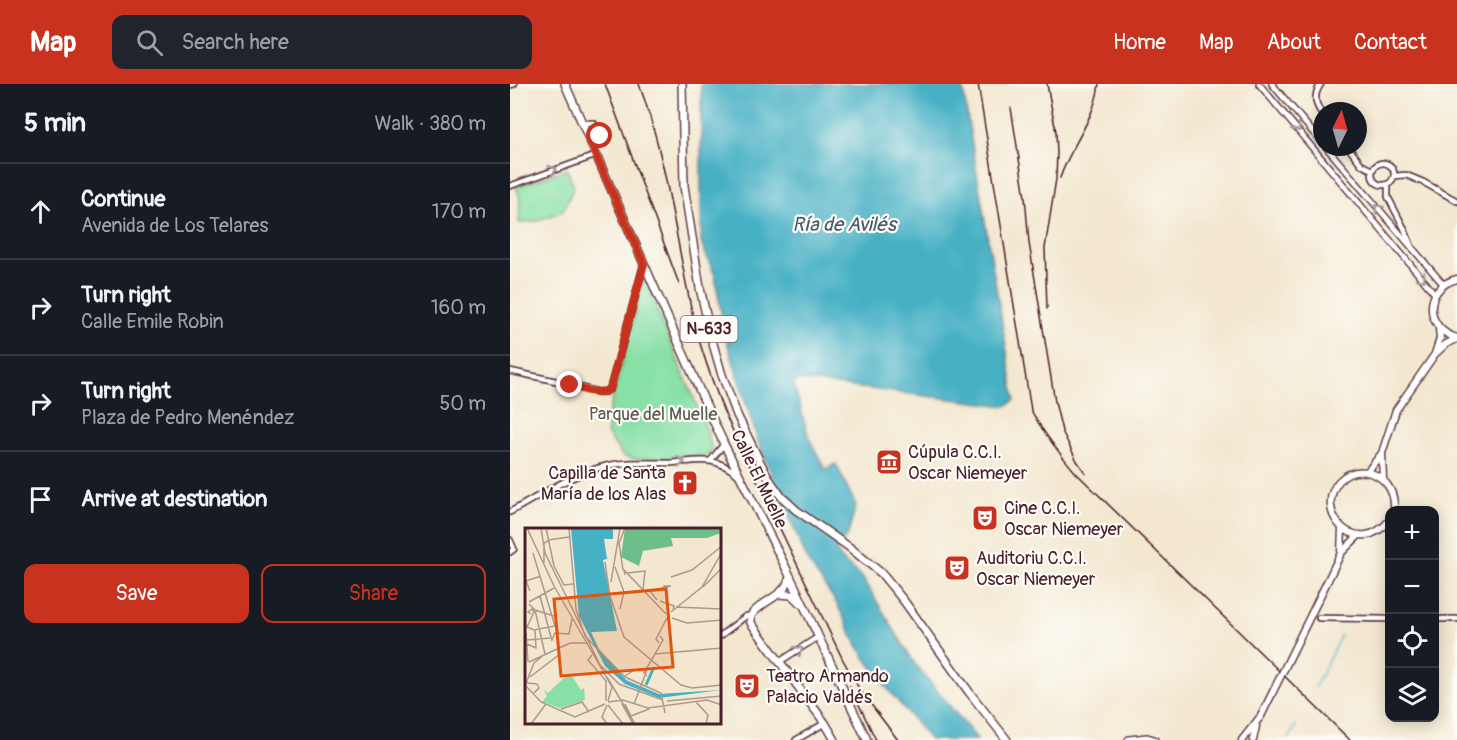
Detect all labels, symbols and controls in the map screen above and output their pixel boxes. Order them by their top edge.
search box [112,15,532,69]
text: Map [30,25,76,60]
icon: search [133,26,166,59]
text: Search here [181,28,289,56]
text: Home [1113,29,1166,56]
text: Map [1199,29,1234,56]
text: About [1267,29,1321,56]
text: Contact [1354,29,1427,56]
north arrow [1313,102,1367,156]
text: 5 min [24,107,86,139]
text: Walk · 380 m [374,111,486,136]
one-way arrow [1290,121,1301,132]
route start [586,122,612,148]
one-way arrow [547,165,558,178]
text: Continue [81,185,165,213]
icon: ahead [24,195,57,228]
text: 170 m [432,199,486,224]
one-way arrow [1374,204,1385,215]
water label: Ría de Avilés [792,212,898,237]
text: Avenida de Los Telares [81,213,268,238]
one-way arrow [1414,271,1425,282]
text: Turn right [81,281,171,309]
icon: right [24,291,57,324]
text: 160 m [431,295,486,320]
text: Calle Emile Robin [81,309,224,334]
road number: N-633 [680,316,738,342]
route end [556,371,582,397]
text: Turn right [81,377,171,405]
icon: right [24,387,57,420]
text: 50 m [439,391,486,416]
park label: Parque del Muelle [589,403,717,426]
text: Plaza de Pedro Menéndez [81,405,294,430]
street label: Calle El Muelle [725,426,793,532]
place label: Cúpula C.C.I. Oscar Niemeyer [908,441,1028,485]
museum icon: Cúpula C.C.I. Oscar Niemeyer [874,447,904,477]
one-way arrow [676,456,685,469]
place label: Capilla de Santa María de los Alas [541,462,666,506]
church icon: Capilla de Santa María de los Alas [670,468,700,498]
icon: arrive [24,483,57,516]
text: Arrive at destination [81,485,267,513]
place label: Cine C.C.I. Oscar Niemeyer [1004,497,1124,541]
theatre icon: Cine C.C.I. Oscar Niemeyer [970,503,1000,533]
map controls [1385,506,1439,722]
button: + [1385,506,1439,560]
inset map [525,528,722,725]
place label: Auditoriu C.C.I. Oscar Niemeyer [976,547,1096,591]
theatre icon: Auditoriu C.C.I. Oscar Niemeyer [942,553,972,583]
button: − [1385,560,1439,614]
button: Save [24,564,249,623]
button: Share [261,564,486,623]
button: locate [1385,614,1439,668]
one-way arrow [792,646,803,657]
place label: Teatro Armando Palacio Valdés [766,665,889,709]
button: layers [1385,668,1439,722]
theatre icon: Teatro Armando Palacio Valdés [732,671,762,701]

